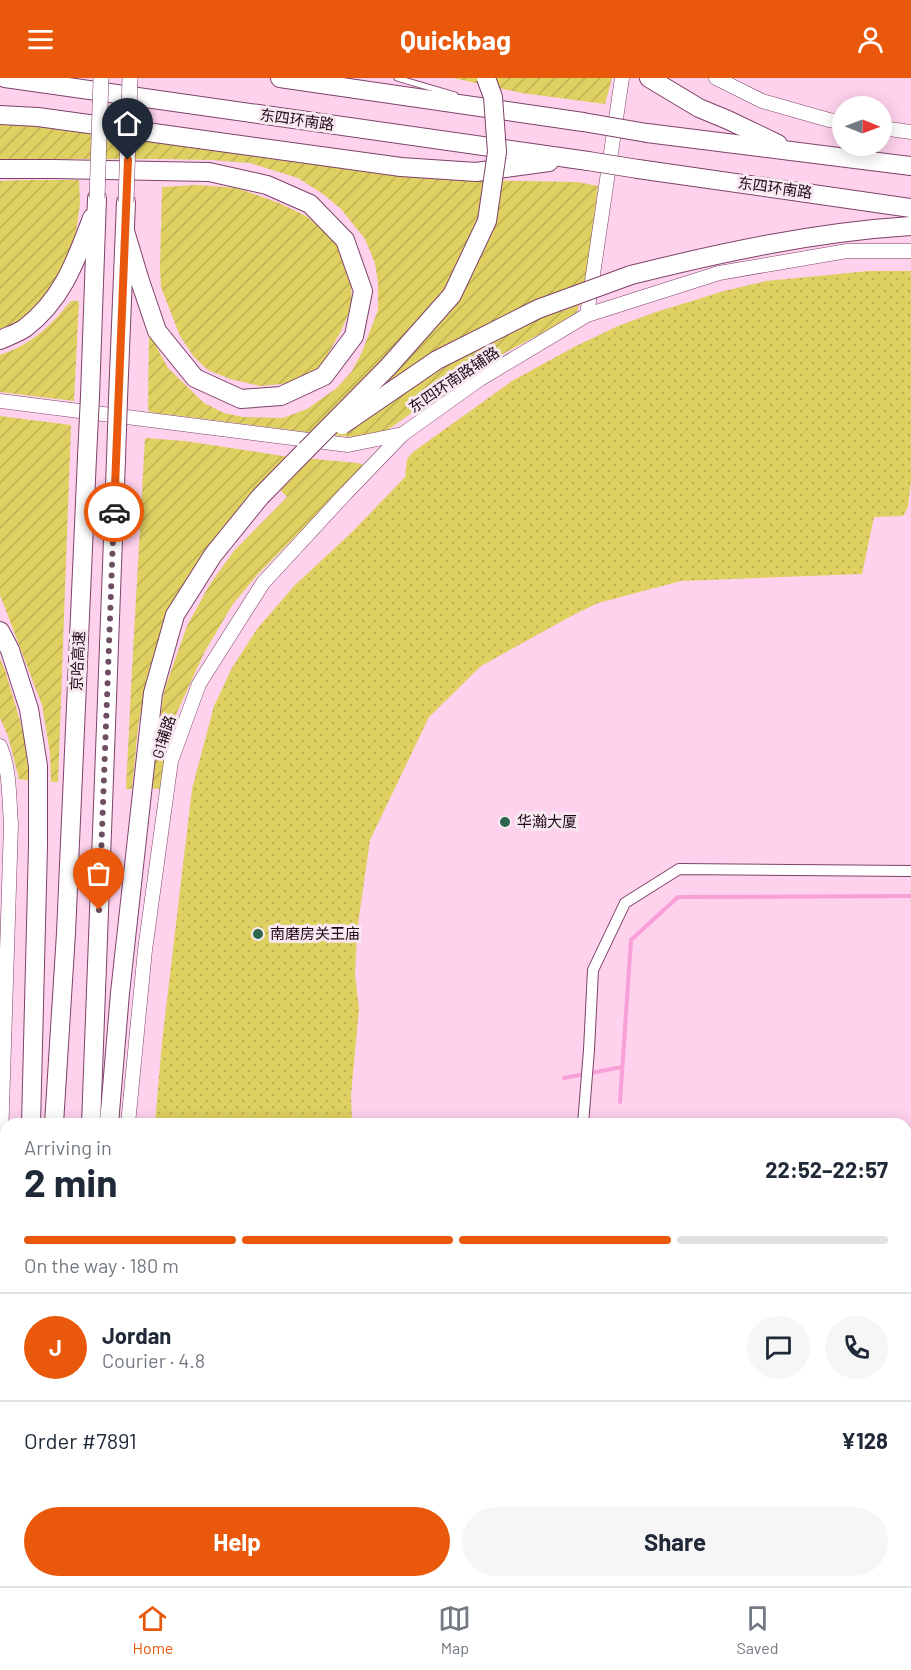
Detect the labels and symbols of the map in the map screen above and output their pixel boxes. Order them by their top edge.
north arrow [832,96,892,156]
pin [102,98,153,160]
street label: 东四环南路 [259,105,336,133]
street label: 东四环南路 [737,173,814,201]
street label: 东四环南路辅路 [405,342,502,416]
courier [84,482,144,542]
street label: 京哈高速 [66,631,88,691]
street label: G1辅路 [148,713,178,761]
place label: 华瀚大厦 [517,812,577,830]
marker: 华瀚大厦 [498,815,512,829]
pin [73,848,124,910]
place label: 南磨房关王庙 [270,924,360,942]
marker: 南磨房关王庙 [251,927,265,941]

